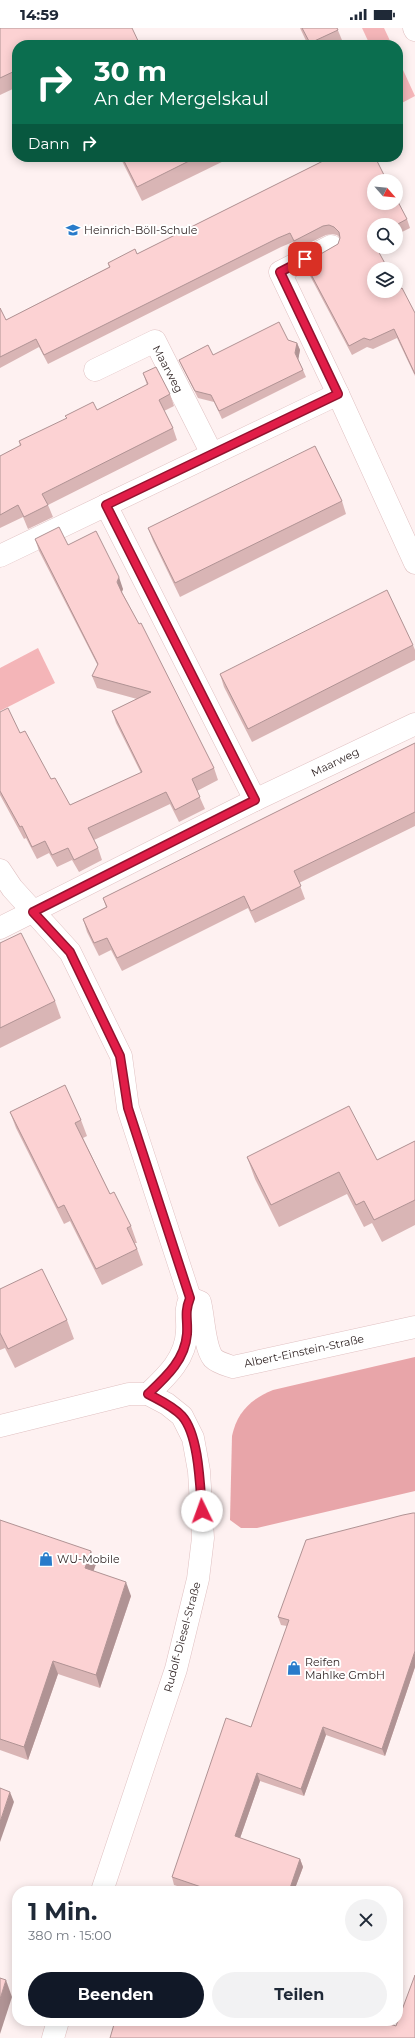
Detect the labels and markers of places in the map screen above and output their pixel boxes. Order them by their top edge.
school or university icon: Heinrich-Böll-Schule [65,222,81,238]
place label: Heinrich-Böll-Schule [84,223,198,237]
pin [288,242,322,276]
shop icon: WU-Mobile [38,1551,54,1567]
place label: WU-Mobile [57,1552,120,1566]
place label: Reifen Mahlke GmbH [305,1655,385,1682]
shop icon: Reifen Mahlke GmbH [286,1660,302,1676]

